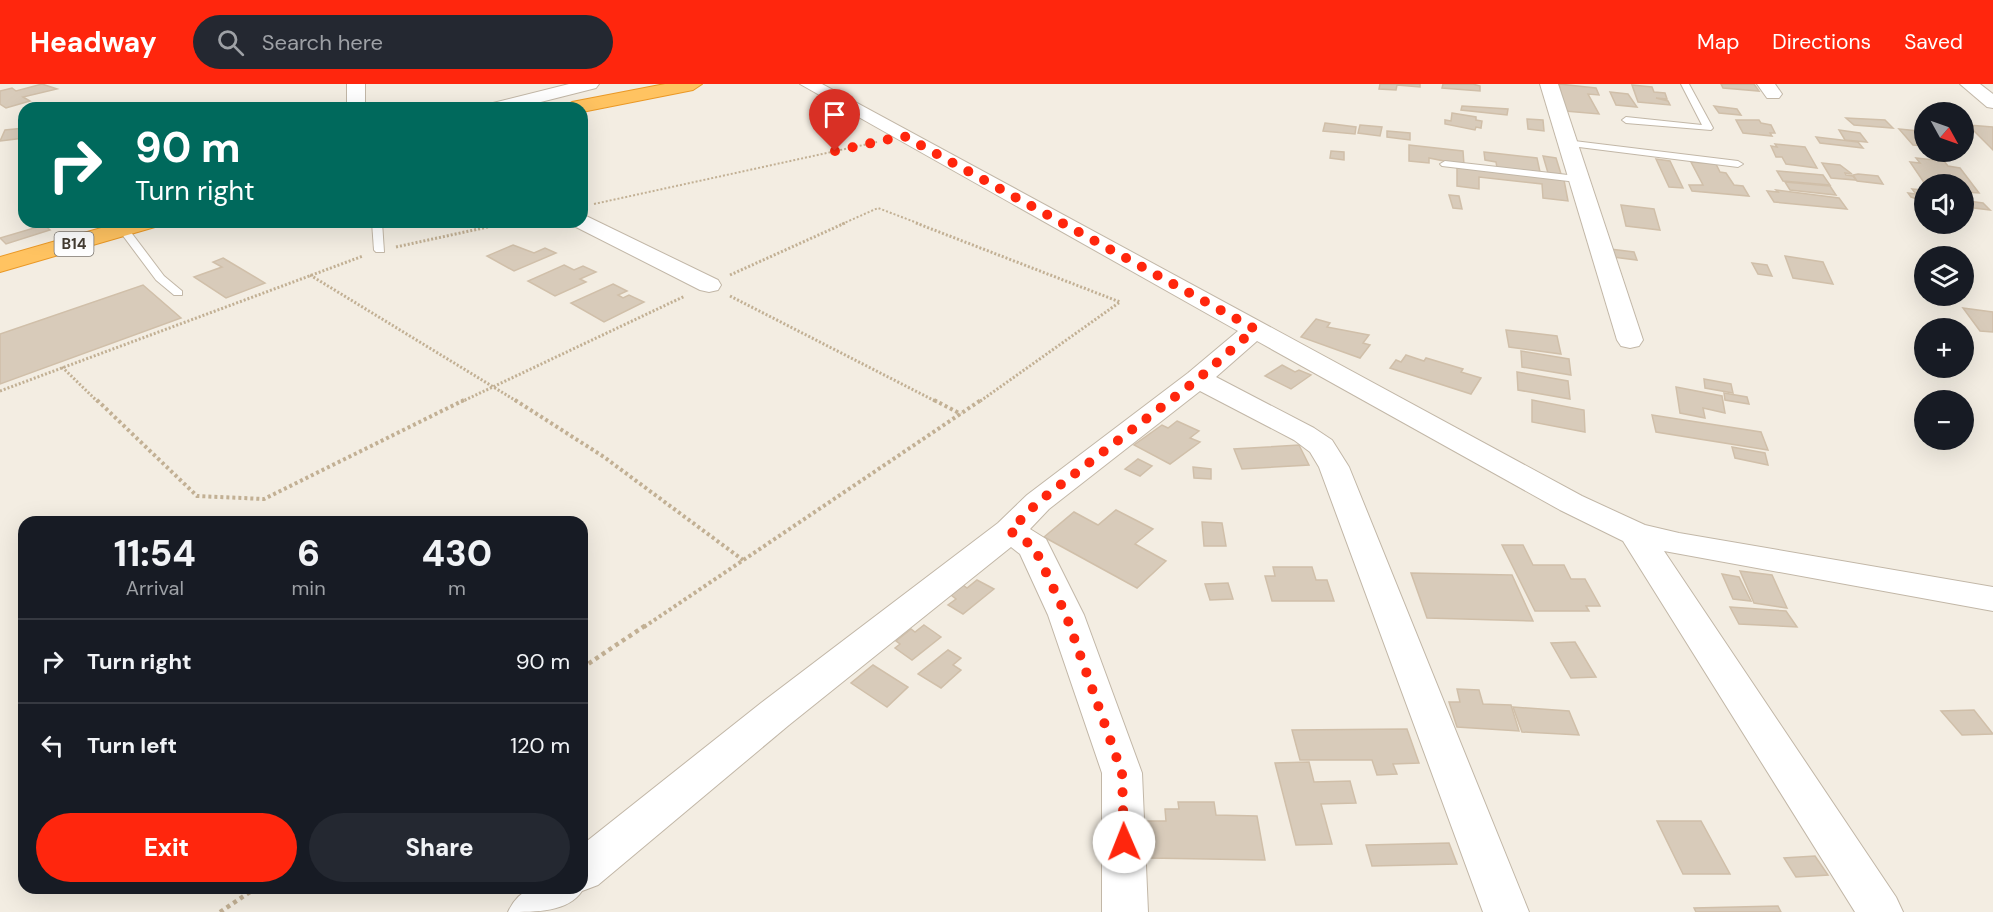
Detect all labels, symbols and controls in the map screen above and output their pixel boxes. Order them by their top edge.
search box [193,15,613,69]
text: Headway [30,24,157,61]
icon: search [214,26,247,59]
text: Search here [262,28,383,57]
text: Map [1697,28,1739,56]
text: Directions [1772,28,1871,56]
text: Saved [1904,28,1963,56]
pin [809,89,860,151]
icon: arrive [818,98,851,131]
north arrow [1914,102,1974,162]
map controls [1914,102,1974,450]
text: 90 m [135,120,241,175]
icon: right [36,126,114,204]
text: Turn right [135,173,255,208]
button: sound [1914,174,1974,234]
road number: B14 [54,232,94,256]
button: layers [1914,246,1974,306]
button: + [1914,318,1974,378]
button: − [1914,390,1974,450]
text: 11:54 [114,530,196,577]
text: 6 [297,530,320,577]
text: 430 [421,530,492,577]
text: Arrival [126,575,184,601]
text: min [292,575,326,601]
text: m [448,575,466,601]
icon: right [36,645,69,678]
text: Turn right [87,647,192,676]
text: 90 m [516,647,570,676]
icon: left [36,729,69,762]
text: Turn left [87,731,177,760]
text: 120 m [510,731,570,760]
position arrow [1092,810,1156,874]
button: Exit [36,813,297,882]
button: Share [309,813,570,882]

